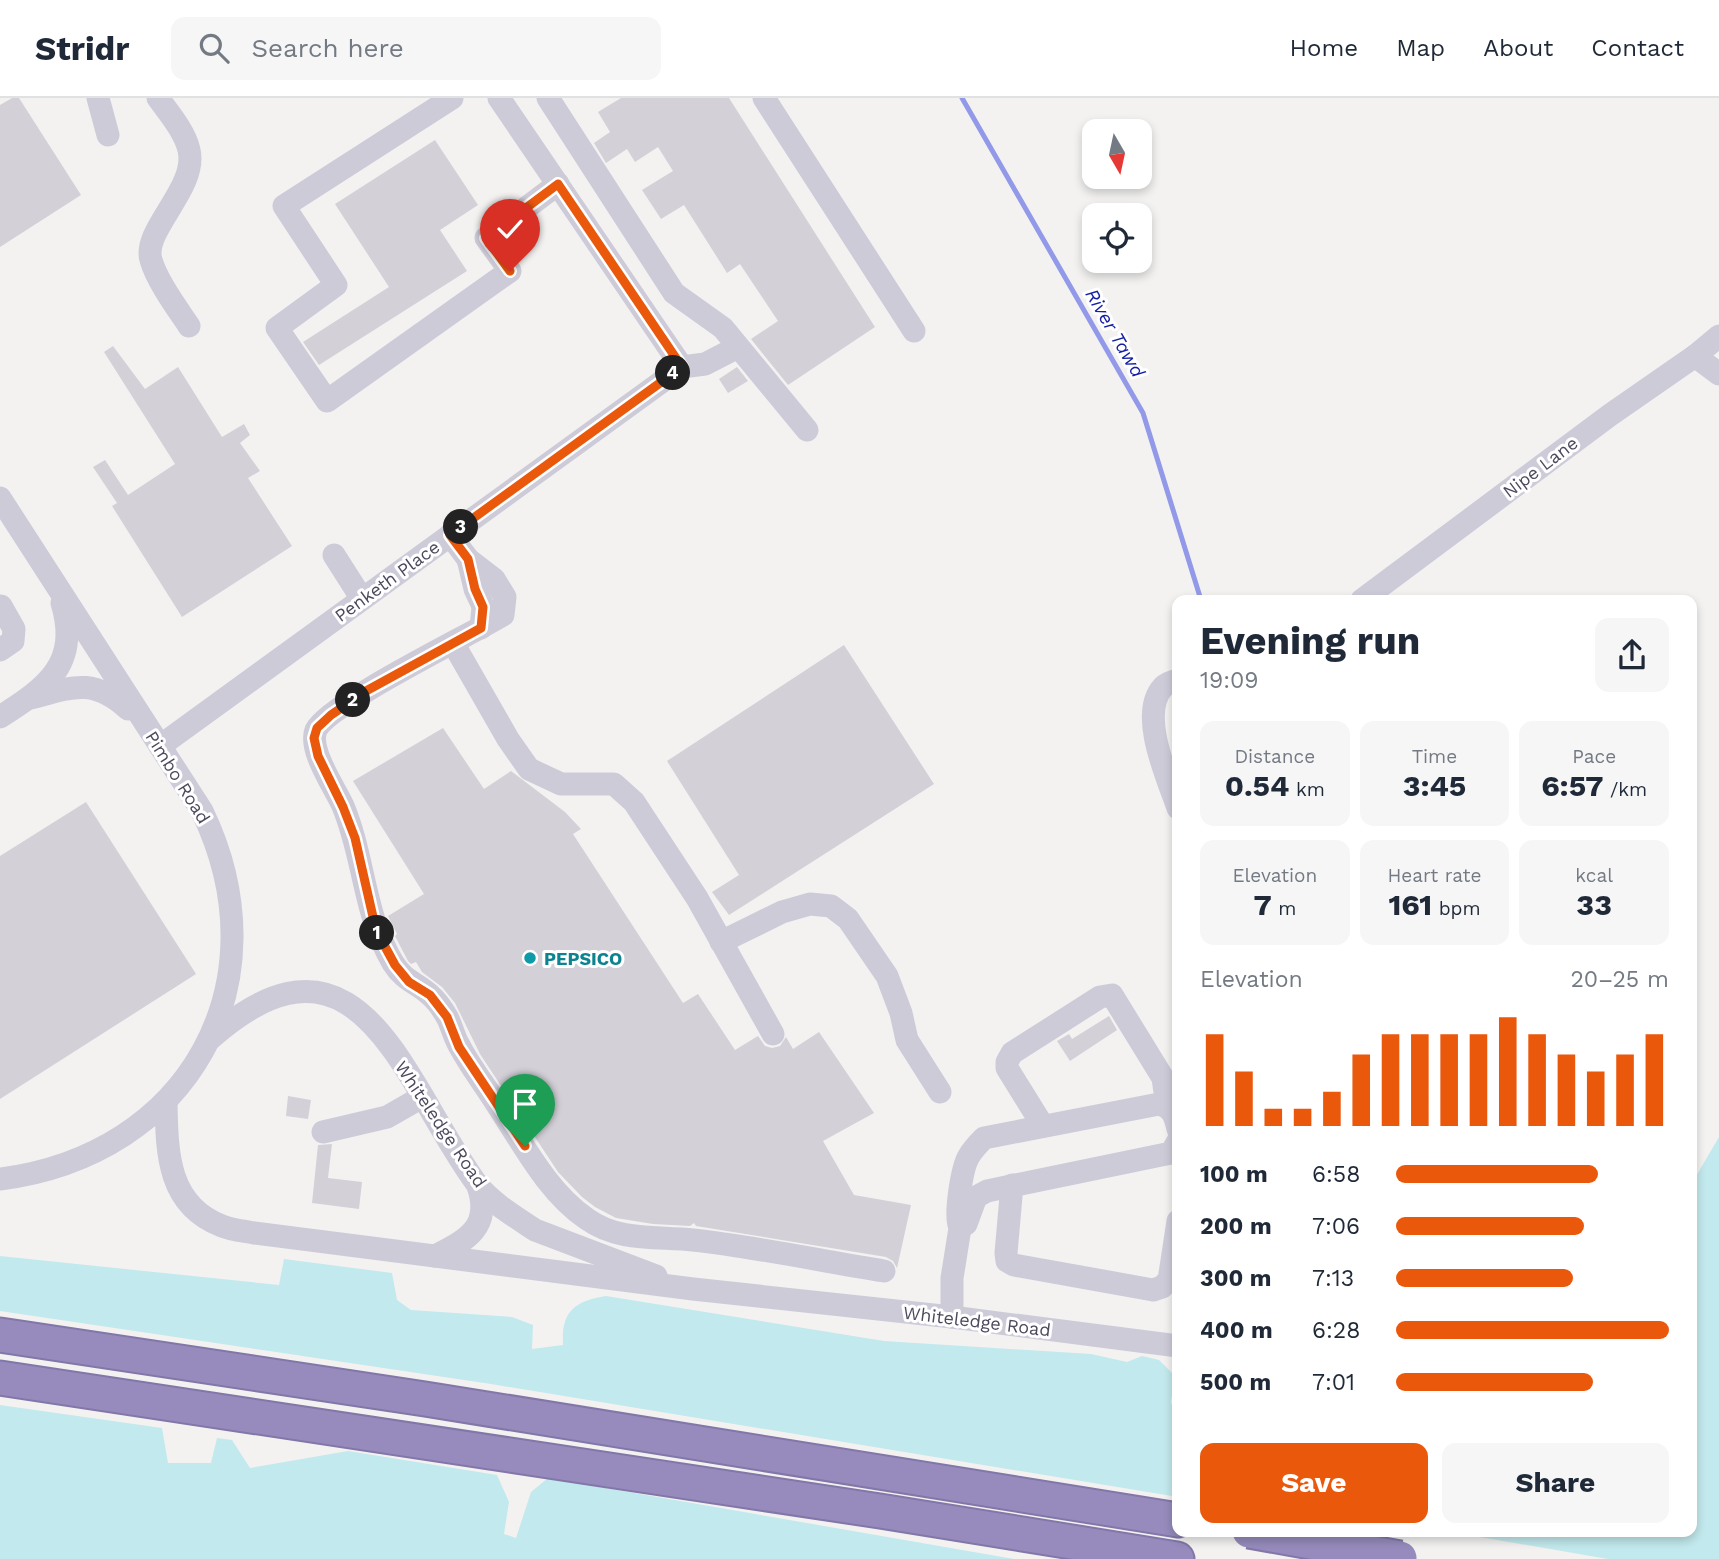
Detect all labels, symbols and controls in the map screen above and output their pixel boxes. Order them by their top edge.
search box [171,17,661,80]
text: Stridr [35,29,129,68]
icon: search [195,29,233,67]
text: Search here [251,33,404,63]
text: Home [1290,34,1358,62]
text: Map [1396,34,1445,62]
text: About [1483,34,1553,62]
text: Contact [1591,34,1684,62]
north arrow [1082,119,1152,189]
map controls [1082,119,1152,273]
pin [480,199,540,271]
button: locate [1082,203,1152,273]
icon: check [491,210,529,248]
water label: River Tawd [1080,285,1150,383]
pin: 4 [656,356,690,390]
text: 4 [666,361,679,384]
street label: Nipe Lane [1498,432,1582,502]
pin: 3 [444,510,478,544]
text: 3 [455,515,466,538]
street label: Penketh Place [331,536,443,626]
button: share [1595,618,1669,692]
text: Evening run [1200,619,1420,663]
text: 19:09 [1200,667,1258,694]
pin: 2 [336,682,370,718]
text: 2 [347,688,358,711]
street label: Pimbo Road [141,727,215,827]
text: Distance [1234,745,1315,768]
text: Time [1412,745,1457,768]
text: Pace [1572,745,1616,768]
text: 0.54 [1225,768,1289,803]
text: 3:45 [1403,768,1466,803]
text: 6:57 [1541,768,1604,803]
text: km [1289,778,1325,801]
text: /km [1604,778,1647,801]
text: Elevation [1232,864,1317,887]
text: Heart rate [1388,864,1481,887]
text: kcal [1575,864,1613,887]
text: 7 [1253,887,1272,922]
text: 161 [1388,887,1432,922]
text: 33 [1576,887,1612,922]
text: m [1272,897,1296,920]
text: bpm [1432,897,1481,920]
pin: 1 [360,916,394,950]
text: 1 [372,921,381,944]
place label: PEPSICO [544,948,622,969]
marker: PEPSICO [522,950,538,966]
text: Elevation [1200,966,1303,993]
text: 20–25 m [1570,966,1669,993]
street label: Whiteledge Road [391,1057,491,1191]
pin [495,1074,555,1146]
icon: arrive [506,1085,544,1123]
text: 100 m [1200,1161,1268,1188]
text: 6:58 [1312,1161,1360,1188]
text: 200 m [1200,1213,1272,1240]
text: 7:06 [1312,1213,1360,1240]
text: 300 m [1200,1265,1271,1292]
text: 7:13 [1312,1265,1354,1292]
street label: Whiteledge Road [902,1302,1052,1340]
text: 400 m [1200,1317,1273,1344]
text: 6:28 [1312,1317,1360,1344]
text: 500 m [1200,1369,1271,1396]
text: 7:01 [1312,1369,1355,1396]
button: Save [1200,1443,1428,1523]
button: Share [1442,1443,1669,1523]

